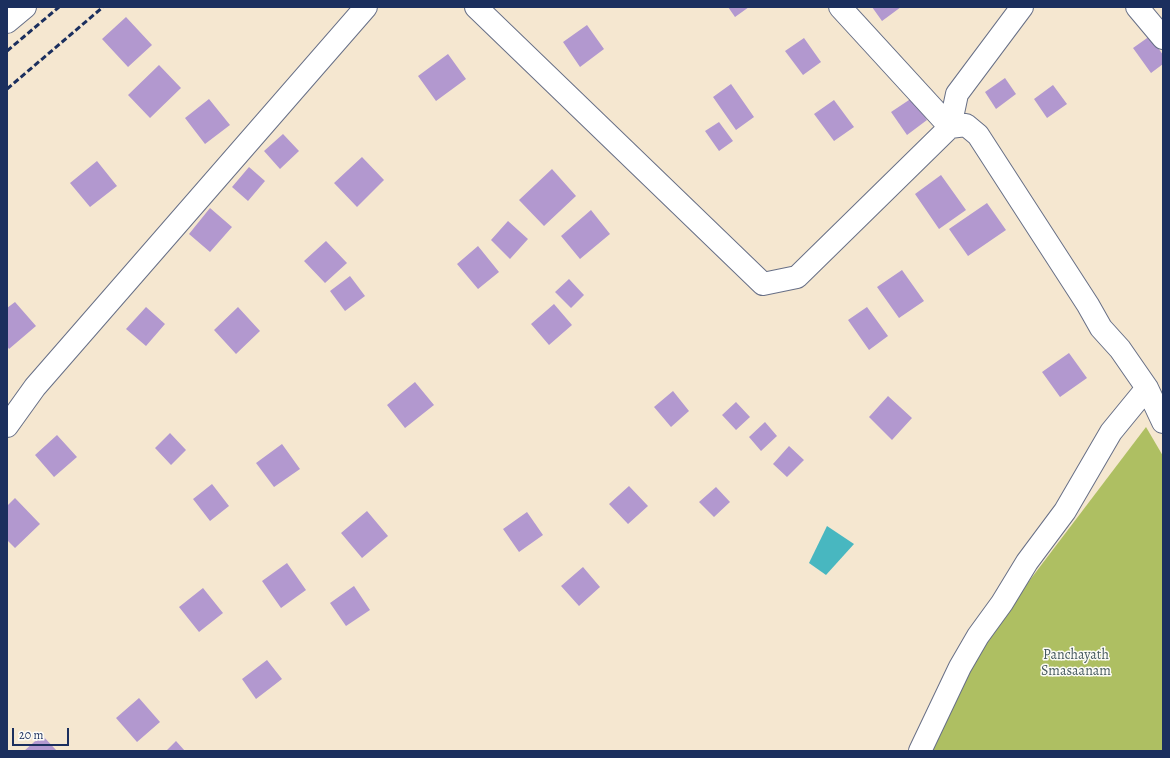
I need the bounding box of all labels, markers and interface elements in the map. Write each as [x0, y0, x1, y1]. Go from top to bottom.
park label: Panchayath Smasaanam [1041, 648, 1111, 680]
scale bar [14, 720, 71, 746]
text: 20 m [19, 727, 43, 743]

